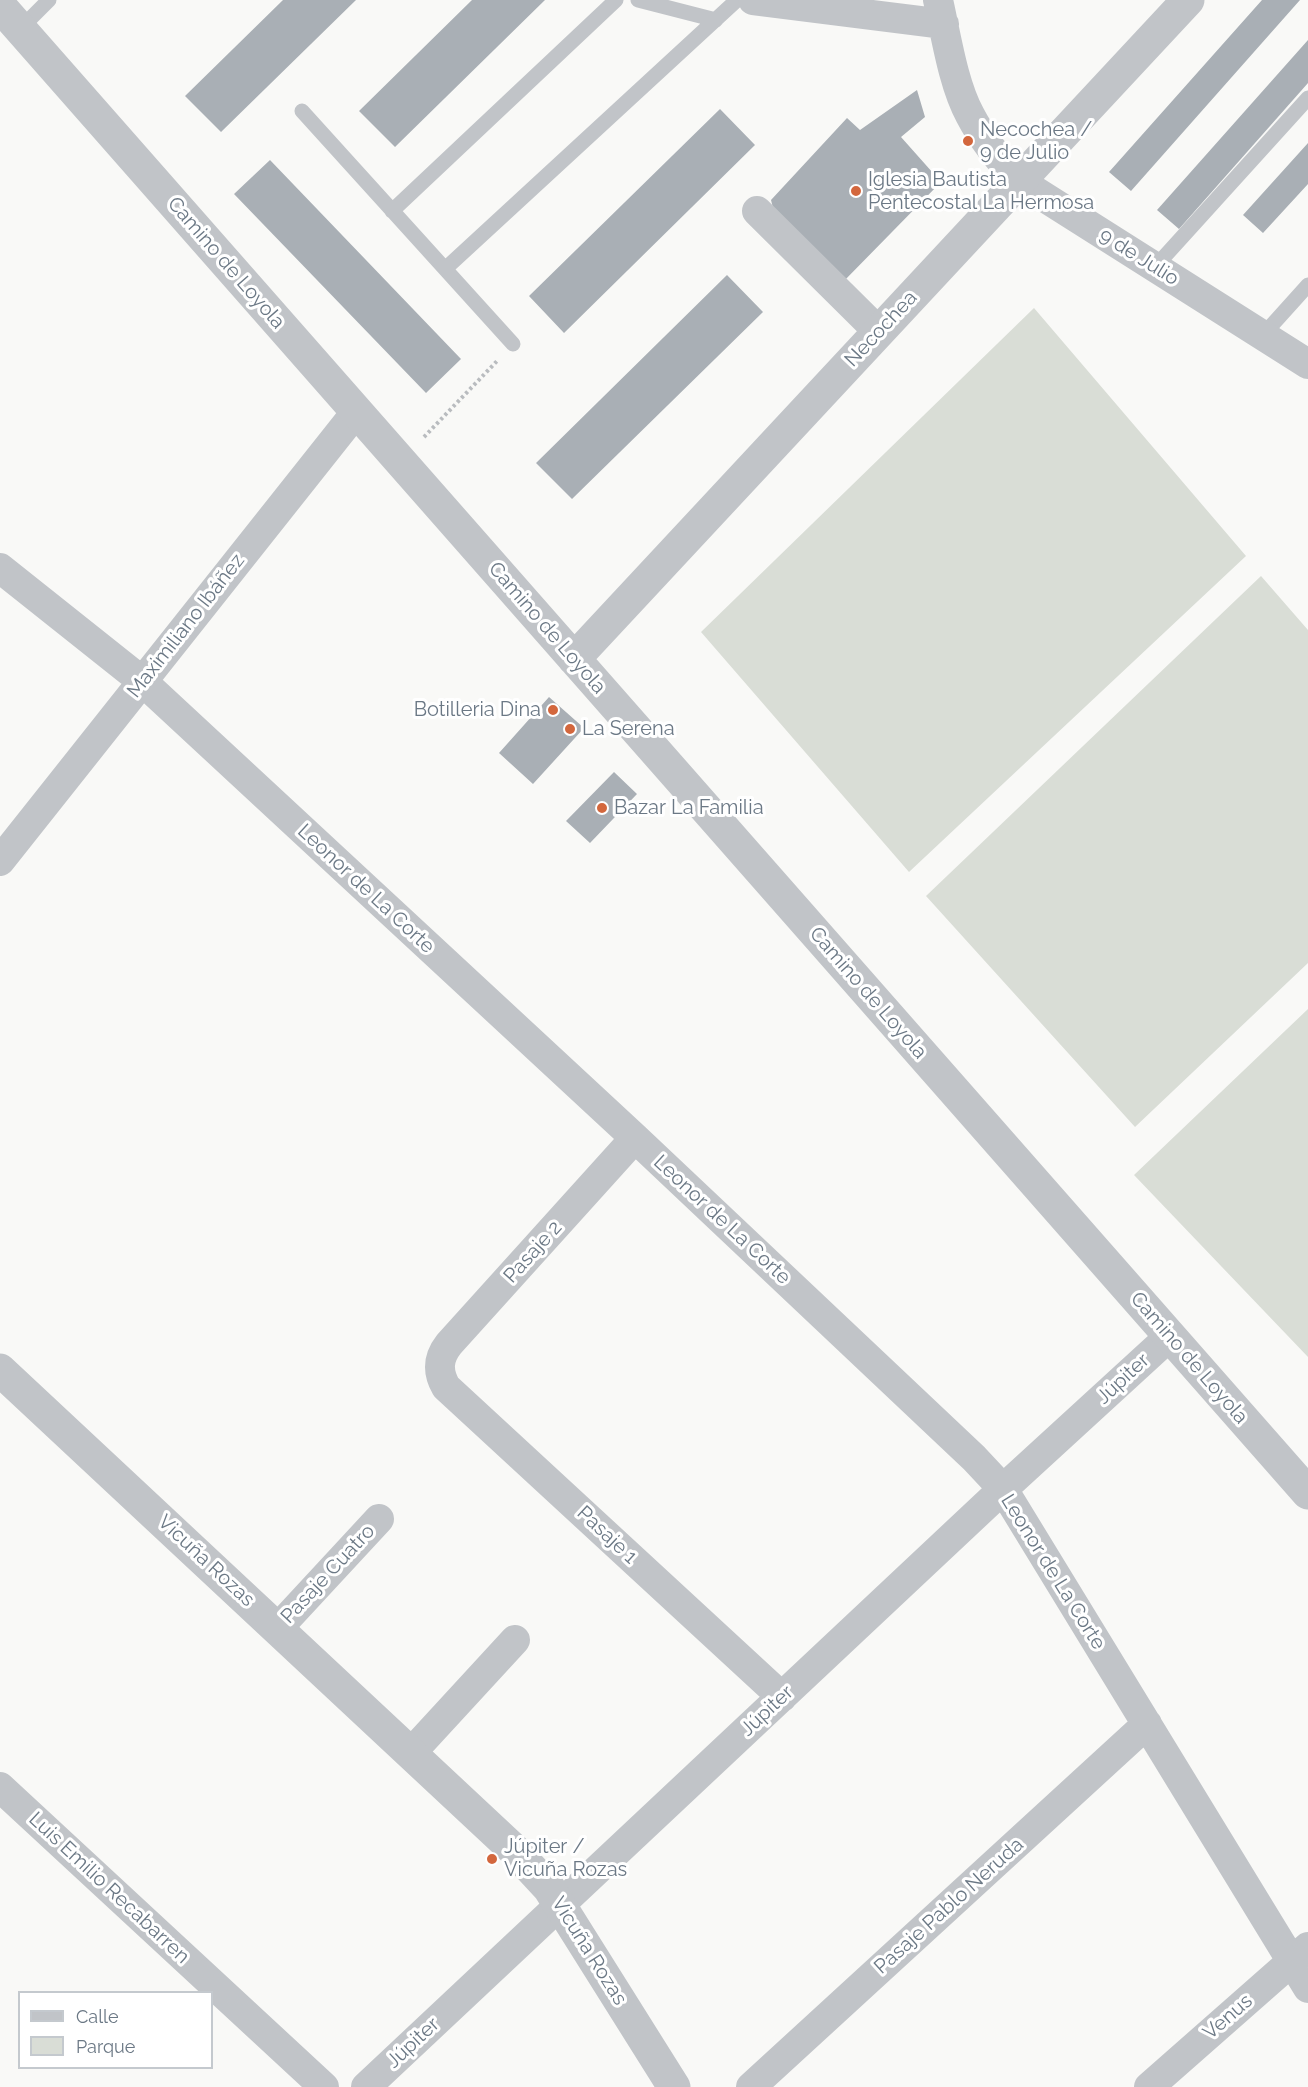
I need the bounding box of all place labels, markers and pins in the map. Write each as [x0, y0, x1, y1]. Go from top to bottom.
place label: Necochea / 9 de Julio [980, 118, 1092, 165]
marker: Necochea / 9 de Julio [961, 134, 975, 148]
place label: Iglesia Bautista Pentecostal La Hermosa [868, 168, 1094, 215]
marker: Iglesia Bautista Pentecostal La Hermosa [849, 184, 863, 198]
place label: Botilleria Dina [414, 698, 541, 722]
marker: Botilleria Dina [546, 703, 560, 717]
place label: La Serena [582, 717, 675, 741]
marker: La Serena [563, 722, 577, 736]
place label: Bazar La Familia [614, 796, 764, 820]
marker: Bazar La Familia [595, 801, 609, 815]
place label: Júpiter / Vicuña Rozas [504, 1835, 627, 1882]
marker: Júpiter / Vicuña Rozas [485, 1852, 499, 1866]

